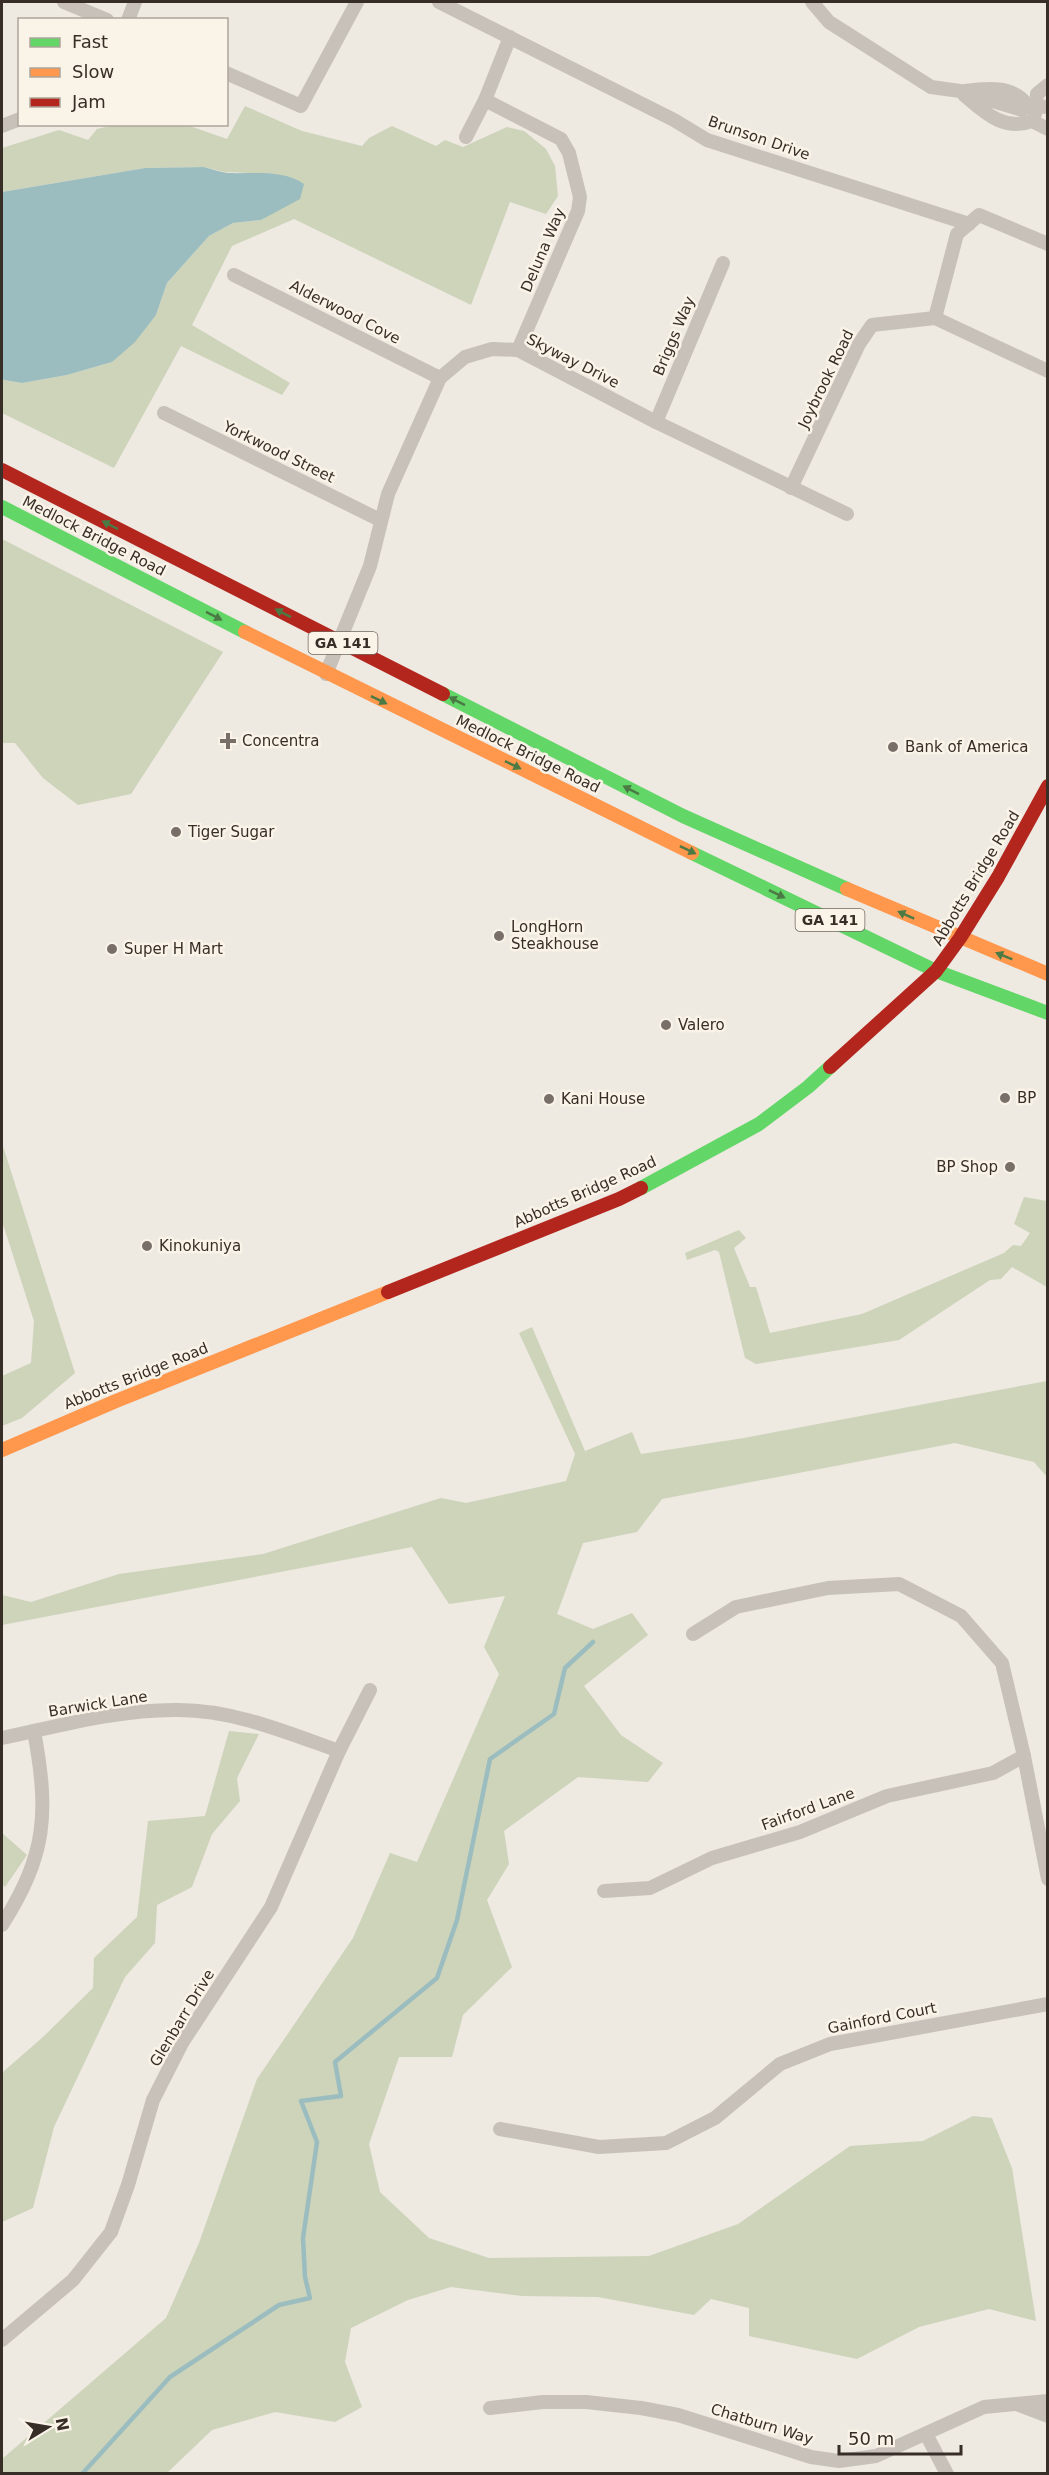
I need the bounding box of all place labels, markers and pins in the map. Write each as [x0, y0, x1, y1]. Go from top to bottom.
marker: Concentra [219, 732, 237, 750]
place label: Concentra [242, 732, 319, 750]
place label: Bank of America [905, 738, 1029, 756]
marker: Bank of America [886, 740, 900, 754]
place label: Tiger Sugar [187, 823, 275, 841]
marker: Tiger Sugar [169, 825, 183, 839]
place label: LongHorn Steakhouse [511, 918, 599, 953]
marker: LongHorn Steakhouse [492, 929, 506, 943]
place label: Super H Mart [124, 940, 223, 958]
marker: Super H Mart [105, 942, 119, 956]
place label: Valero [678, 1016, 725, 1034]
marker: Valero [659, 1018, 673, 1032]
place label: BP [1017, 1089, 1036, 1107]
place label: Kani House [561, 1090, 645, 1108]
marker: BP [998, 1091, 1012, 1105]
marker: Kani House [542, 1092, 556, 1106]
place label: BP Shop [936, 1158, 998, 1176]
marker: BP Shop [1003, 1160, 1017, 1174]
place label: Kinokuniya [159, 1237, 241, 1255]
marker: Kinokuniya [140, 1239, 154, 1253]

